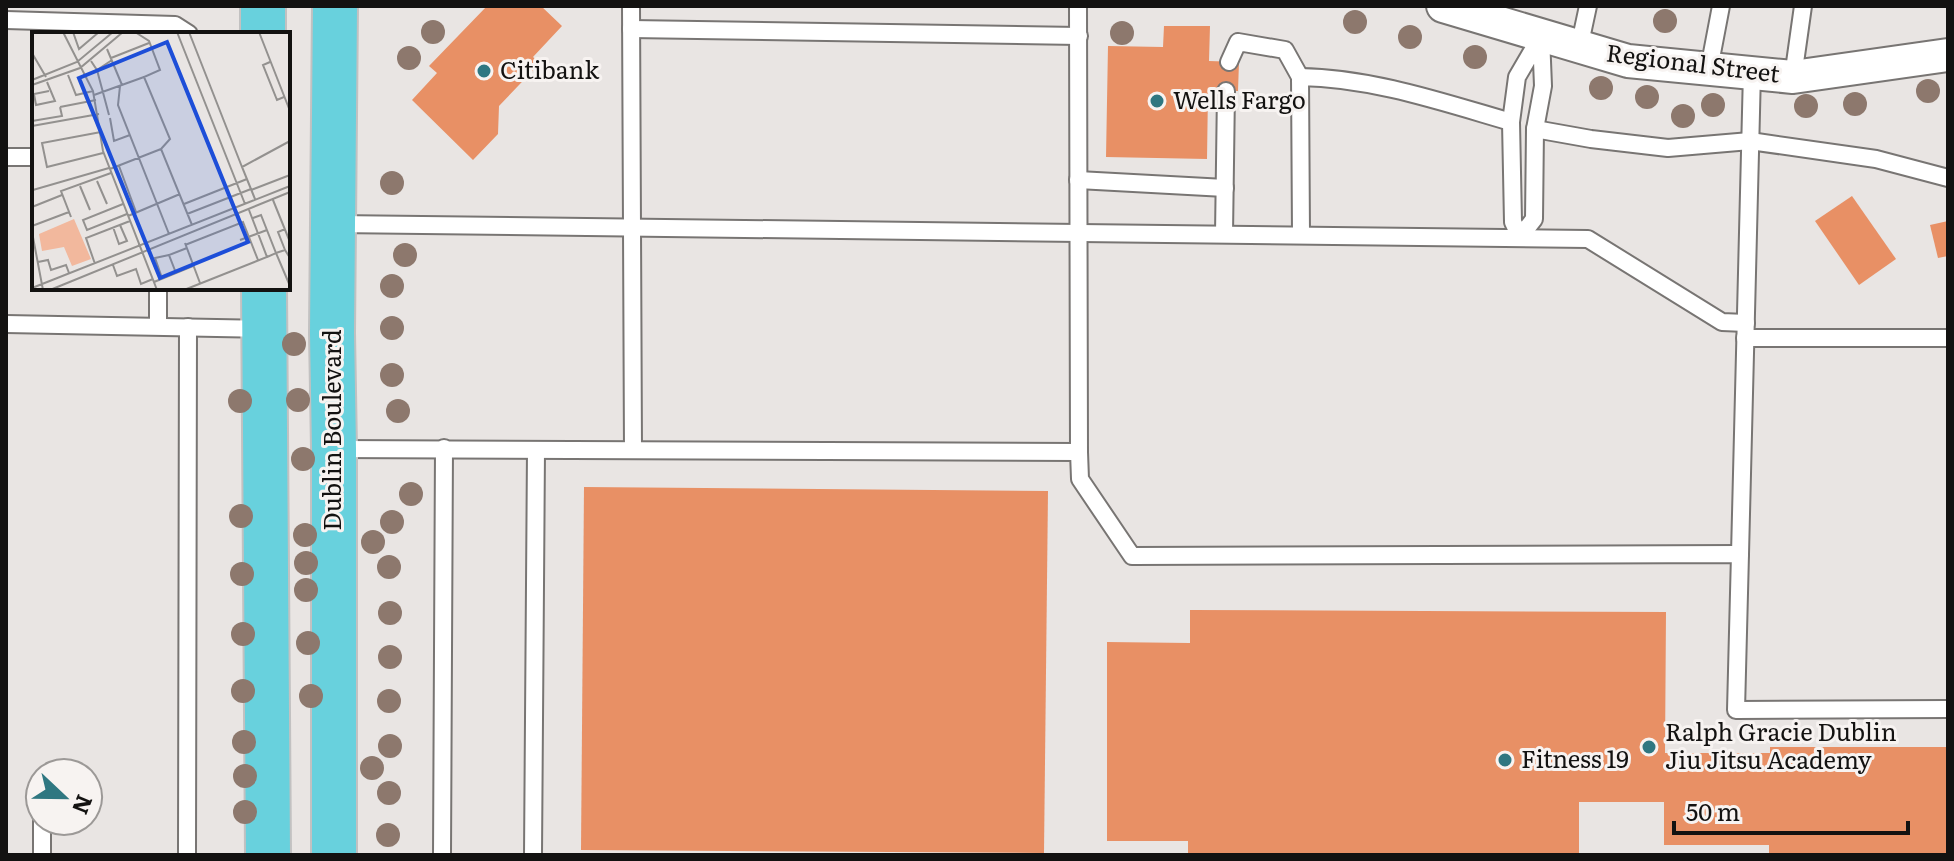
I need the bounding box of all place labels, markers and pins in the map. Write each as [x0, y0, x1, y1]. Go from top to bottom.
place label: Citibank [500, 51, 599, 86]
marker: Citibank [475, 62, 493, 80]
place label: Wells Fargo [1173, 81, 1306, 116]
marker: Wells Fargo [1148, 92, 1166, 110]
place label: Ralph Gracie Dublin Jiu Jitsu Academy [1665, 713, 1897, 776]
marker: Ralph Gracie Dublin Jiu Jitsu Academy [1640, 738, 1658, 756]
place label: Fitness 19 [1521, 740, 1629, 775]
marker: Fitness 19 [1496, 751, 1514, 769]

